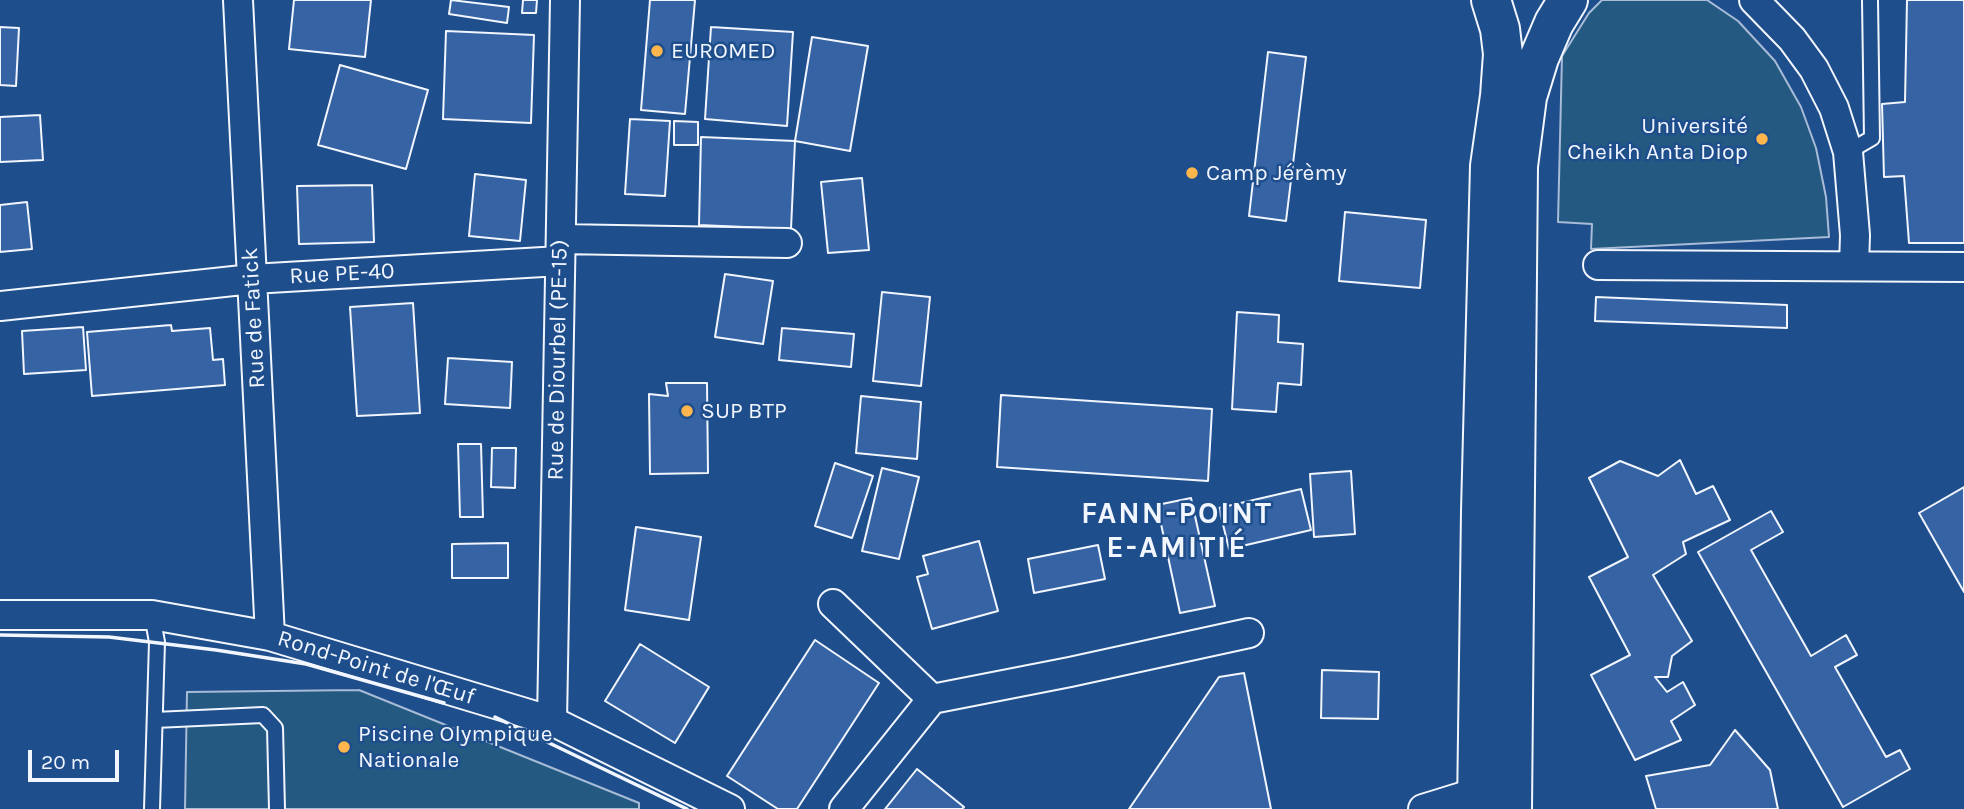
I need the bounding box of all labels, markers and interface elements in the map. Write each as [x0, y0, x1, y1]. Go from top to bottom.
place label: EUROMED [671, 37, 775, 65]
marker: EUROMED [649, 43, 665, 59]
place label: Université Cheikh Anta Diop [1567, 112, 1748, 166]
marker: Université Cheikh Anta Diop [1754, 131, 1770, 147]
place label: Camp Jérèmy [1206, 159, 1347, 187]
marker: Camp Jérèmy [1184, 165, 1200, 181]
street label: Rue de Diourbel (PE-15) [542, 239, 574, 481]
street label: Rue de Fatick [237, 247, 271, 389]
street label: Rue PE-40 [289, 257, 395, 291]
place label: SUP BTP [701, 397, 787, 425]
marker: SUP BTP [679, 403, 695, 419]
district label: FANN-POINT E-AMITIÉ [1082, 496, 1272, 566]
street label: Rond-Point de l'Œuf [274, 625, 478, 711]
place label: Piscine Olympique Nationale [358, 720, 553, 774]
scale bar [32, 736, 122, 780]
marker: Piscine Olympique Nationale [336, 739, 352, 755]
text: 20 m [41, 750, 90, 774]

